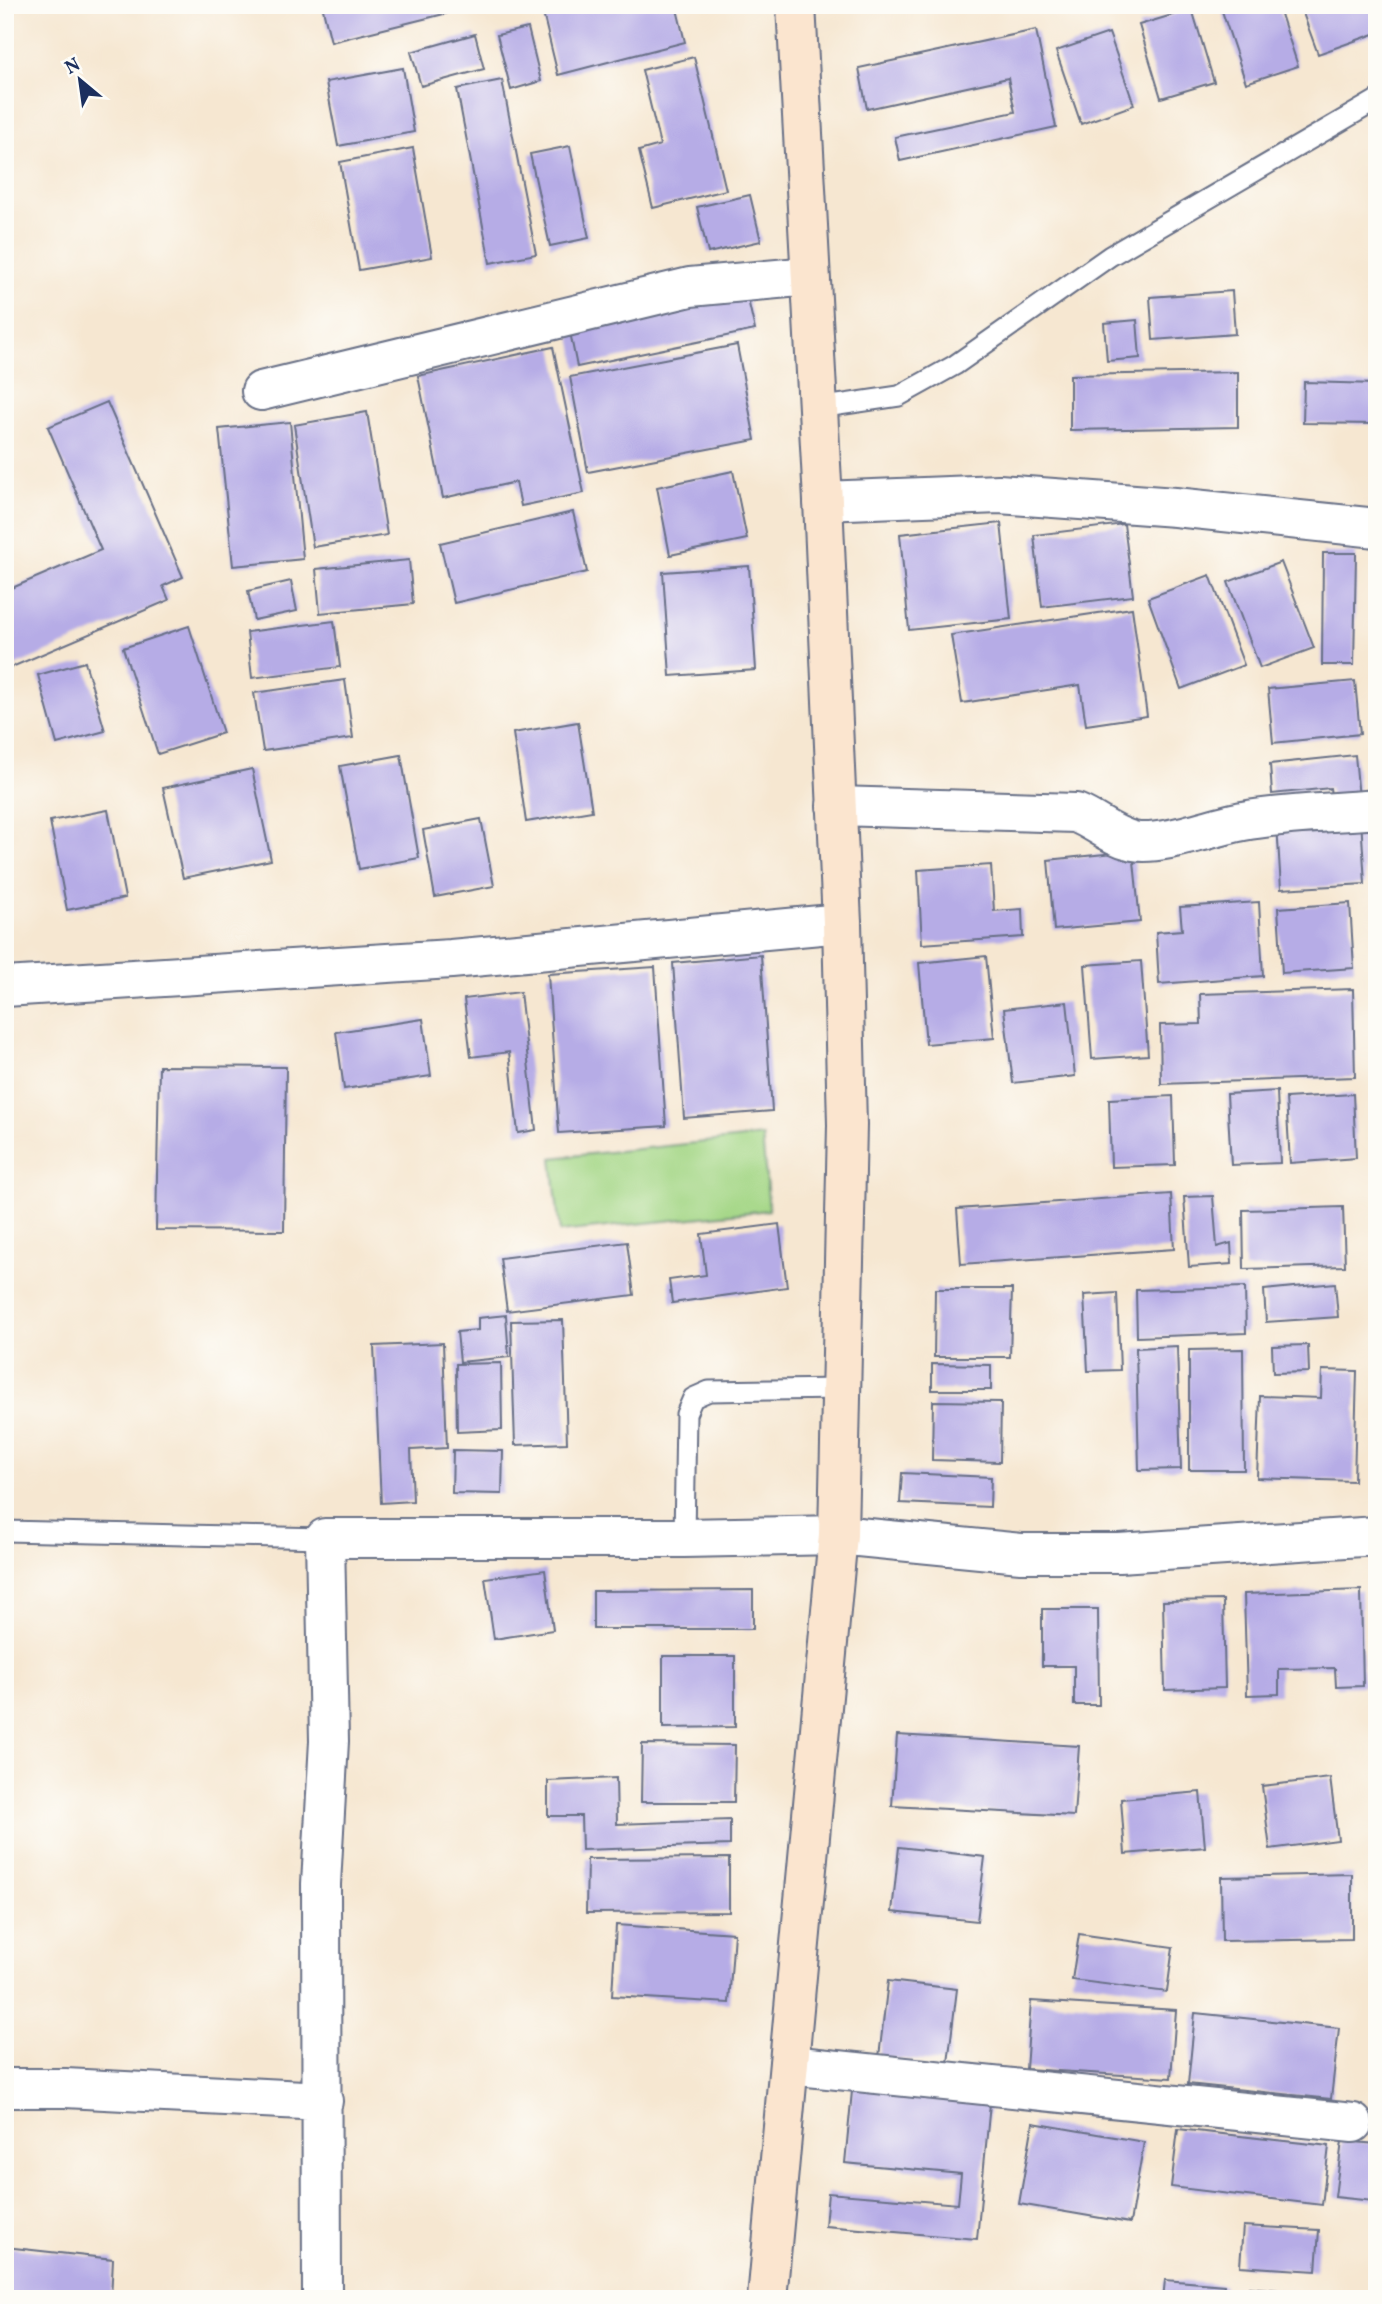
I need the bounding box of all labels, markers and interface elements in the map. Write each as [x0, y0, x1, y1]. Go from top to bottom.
north arrow [46, 46, 116, 116]
text: N [60, 52, 85, 82]

